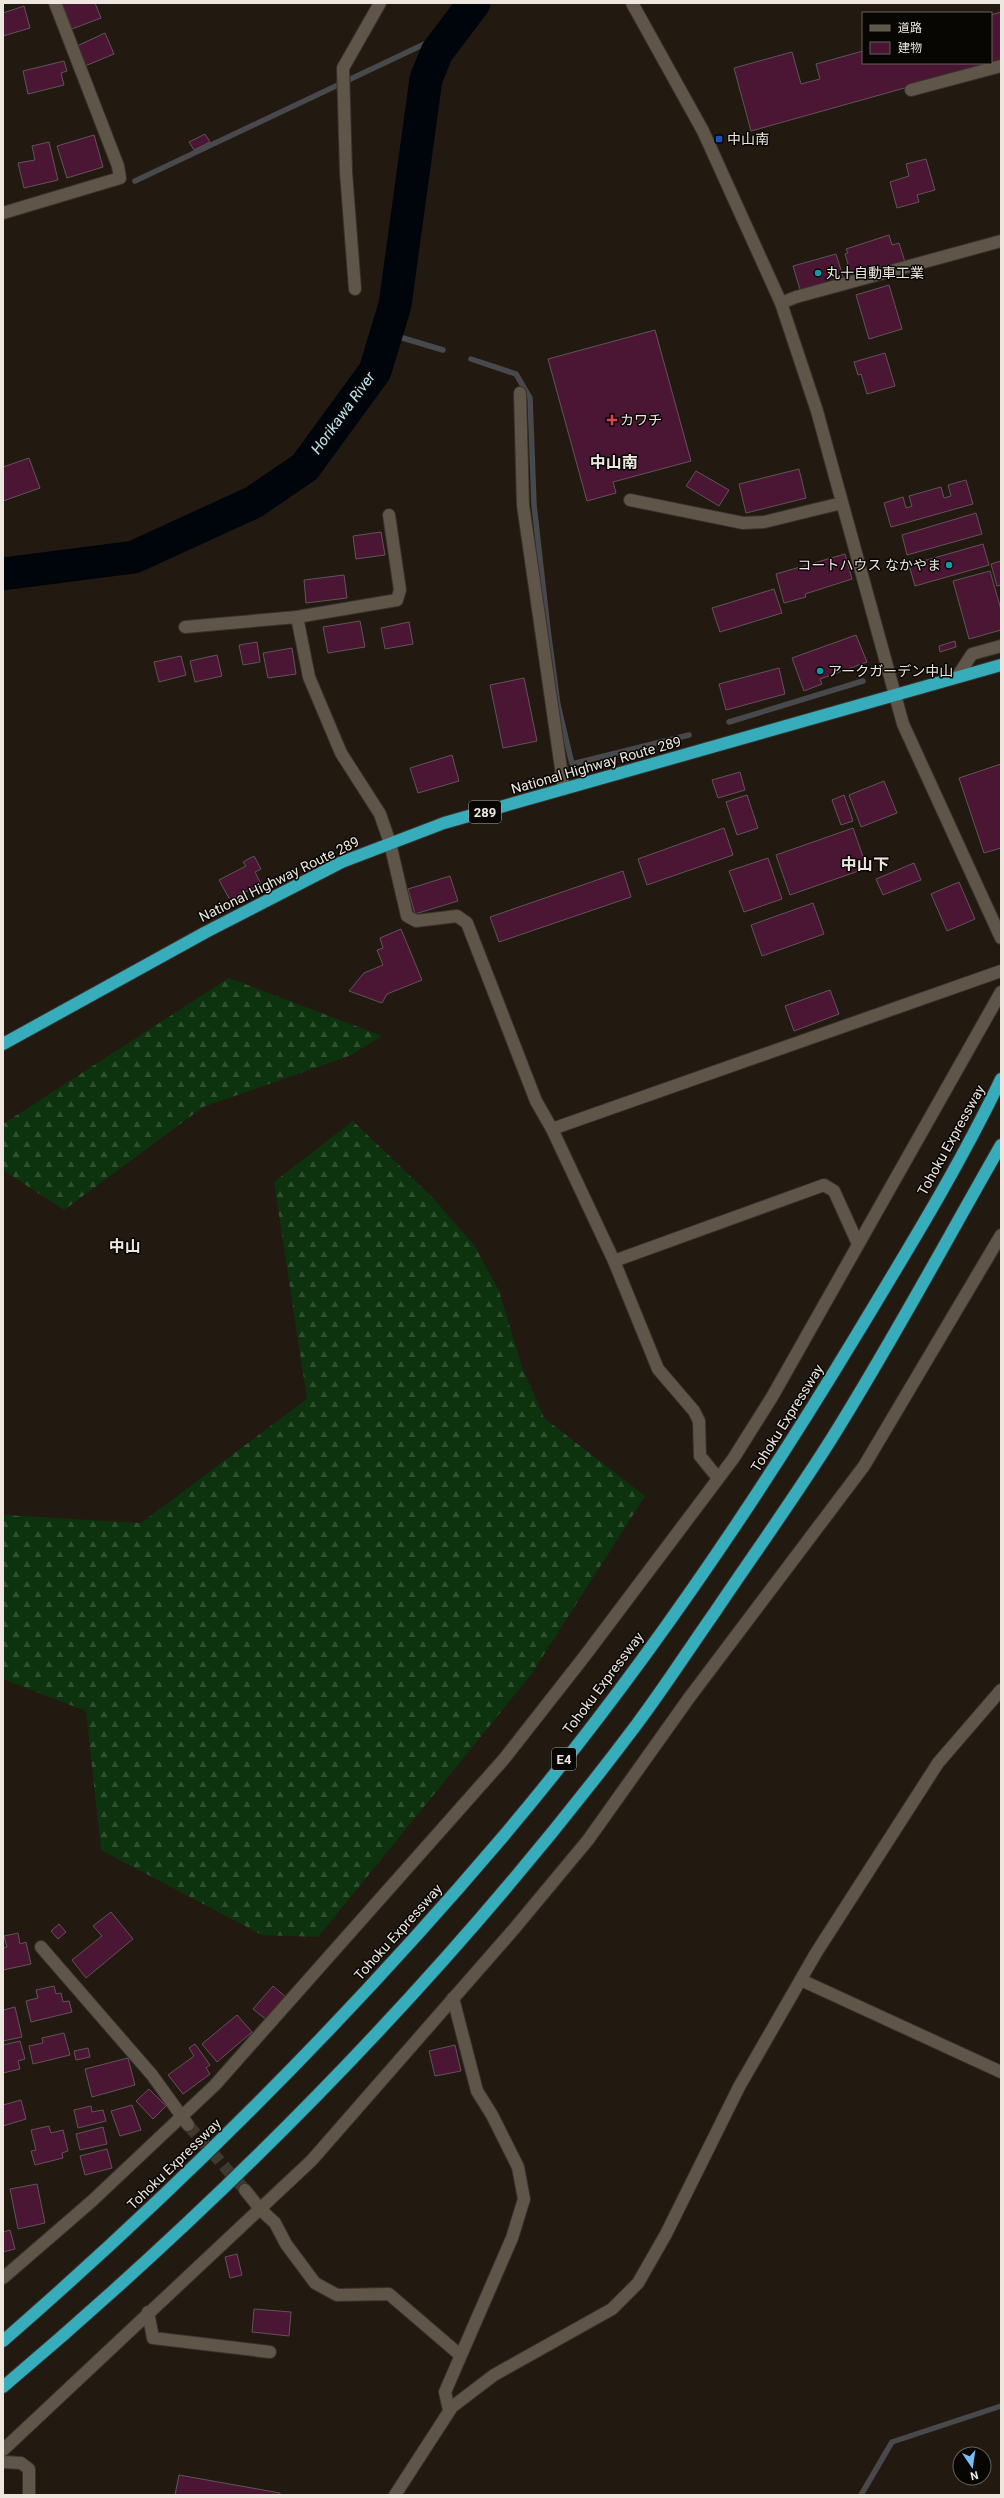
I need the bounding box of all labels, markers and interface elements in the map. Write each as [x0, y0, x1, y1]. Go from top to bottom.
legend [862, 12, 992, 64]
text: 道路 [898, 21, 922, 35]
text: 建物 [898, 41, 922, 55]
place label: 中山南 [727, 131, 769, 147]
marker: 中山南 [714, 134, 724, 144]
place label: 丸十自動車工業 [826, 265, 924, 281]
marker: 丸十自動車工業 [813, 268, 823, 278]
water label: Horikawa River [307, 368, 379, 458]
place label: カワチ [620, 412, 662, 428]
marker: カワチ [607, 415, 617, 425]
district label: 中山南 [590, 453, 638, 472]
place label: コートハウス なかやま [798, 557, 941, 573]
marker: コートハウス なかやま [944, 560, 954, 570]
place label: アークガーデン中山 [828, 663, 953, 679]
marker: アークガーデン中山 [815, 666, 825, 676]
street label: National Highway Route 289 [509, 733, 683, 797]
road number: 289 [469, 801, 501, 823]
street label: National Highway Route 289 [196, 833, 362, 925]
district label: 中山下 [841, 855, 889, 874]
street label: Tohoku Expressway [914, 1082, 988, 1198]
district label: 中山 [109, 1237, 141, 1256]
street label: Tohoku Expressway [747, 1361, 827, 1475]
street label: Tohoku Expressway [559, 1629, 647, 1737]
road number: E4 [552, 1748, 576, 1770]
street label: Tohoku Expressway [351, 1880, 446, 1983]
street label: Tohoku Expressway [124, 2115, 224, 2213]
north arrow [952, 2446, 992, 2486]
text: N [969, 2468, 979, 2483]

